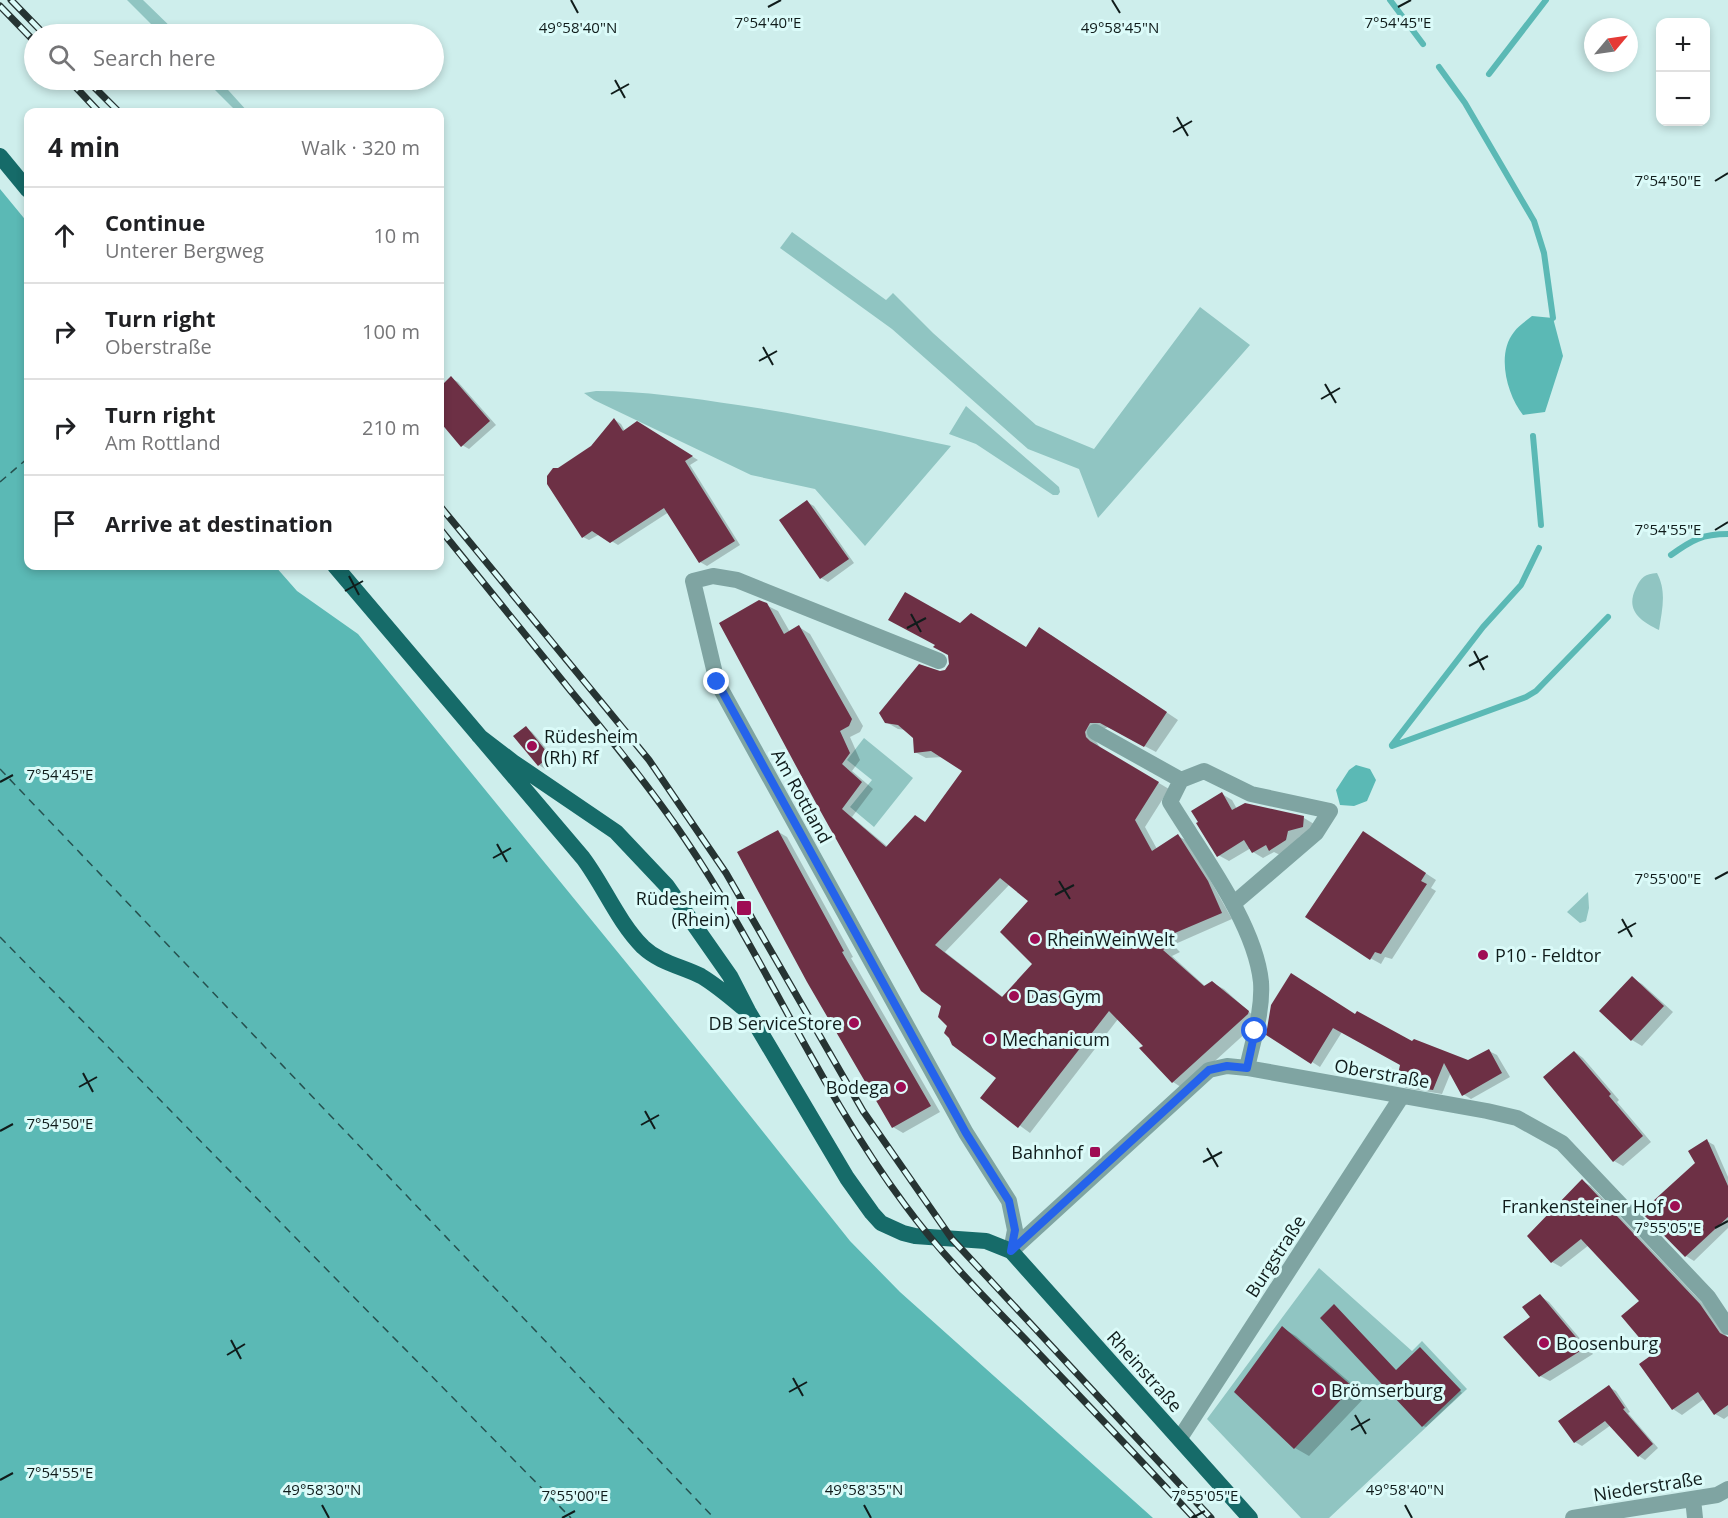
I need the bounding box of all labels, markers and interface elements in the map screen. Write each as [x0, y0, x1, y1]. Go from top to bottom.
text: 7°54'40"E [735, 12, 801, 32]
text: 7°54'45"E [1365, 12, 1431, 32]
text: 49°58'40"N [539, 17, 617, 37]
text: 49°58'45"N [1081, 17, 1159, 37]
north arrow [1584, 18, 1638, 72]
map controls [1656, 18, 1710, 126]
button: + [1656, 18, 1710, 72]
search box [24, 24, 444, 90]
icon: search [45, 41, 78, 74]
text: Search here [93, 42, 216, 72]
button: − [1656, 72, 1710, 126]
text: 4 min [48, 129, 120, 165]
text: Walk · 320 m [301, 134, 420, 161]
text: 7°54'50"E [1635, 170, 1701, 190]
text: Continue [105, 207, 205, 237]
icon: ahead [48, 219, 81, 252]
text: 10 m [373, 222, 420, 249]
text: Unterer Bergweg [105, 237, 264, 264]
text: Turn right [105, 303, 216, 333]
icon: right [48, 315, 81, 348]
text: 100 m [362, 318, 420, 345]
text: Oberstraße [105, 333, 212, 360]
text: Turn right [105, 399, 216, 429]
icon: right [48, 411, 81, 444]
text: 210 m [362, 414, 420, 441]
text: Am Rottland [105, 429, 221, 456]
icon: arrive [48, 507, 81, 540]
text: Arrive at destination [105, 508, 333, 538]
text: 7°54'55"E [1635, 519, 1701, 539]
route end [703, 668, 729, 694]
place label: Rüdesheim (Rh) Rf [544, 724, 638, 769]
marker: Rüdesheim (Rh) Rf [525, 739, 539, 753]
street label: Am Rottland [766, 745, 838, 847]
text: 7°54'45"E [27, 764, 93, 784]
text: 7°55'00"E [1635, 868, 1701, 888]
place label: Rüdesheim (Rhein) [636, 886, 730, 931]
marker: Rüdesheim (Rhein) [735, 899, 753, 917]
place label: RheinWeinWelt [1047, 927, 1175, 951]
marker: RheinWeinWelt [1028, 932, 1042, 946]
place label: P10 - Feldtor [1495, 943, 1602, 967]
marker: P10 - Feldtor [1476, 948, 1490, 962]
place label: Das Gym [1026, 984, 1101, 1008]
marker: Das Gym [1007, 989, 1021, 1003]
place label: DB ServiceStore [708, 1011, 842, 1035]
marker: DB ServiceStore [847, 1016, 861, 1030]
route start [1241, 1017, 1267, 1043]
place label: Mechanicum [1002, 1027, 1110, 1051]
marker: Mechanicum [983, 1032, 997, 1046]
street label: Oberstraße [1333, 1053, 1431, 1093]
place label: Bodega [826, 1075, 889, 1099]
marker: Bodega [894, 1080, 908, 1094]
text: 7°54'50"E [27, 1113, 93, 1133]
place label: Bahnhof [1011, 1140, 1084, 1164]
marker: Bahnhof [1088, 1145, 1102, 1159]
place label: Frankensteiner Hof [1502, 1194, 1664, 1218]
marker: Frankensteiner Hof [1668, 1199, 1682, 1213]
street label: Burgstraße [1239, 1210, 1311, 1302]
text: 7°55'05"E [1635, 1217, 1701, 1237]
street label: Rheinstraße [1102, 1325, 1188, 1417]
place label: Boosenburg [1556, 1331, 1658, 1355]
marker: Boosenburg [1537, 1336, 1551, 1350]
place label: Brömserburg [1331, 1378, 1443, 1402]
marker: Brömserburg [1312, 1383, 1326, 1397]
text: 7°54'55"E [27, 1462, 93, 1482]
street label: Niederstraße [1592, 1466, 1704, 1506]
text: 49°58'30"N [283, 1479, 361, 1499]
text: 49°58'35"N [825, 1479, 903, 1499]
text: 49°58'40"N [1366, 1479, 1444, 1499]
text: 7°55'00"E [542, 1485, 608, 1505]
text: 7°55'05"E [1172, 1485, 1238, 1505]

